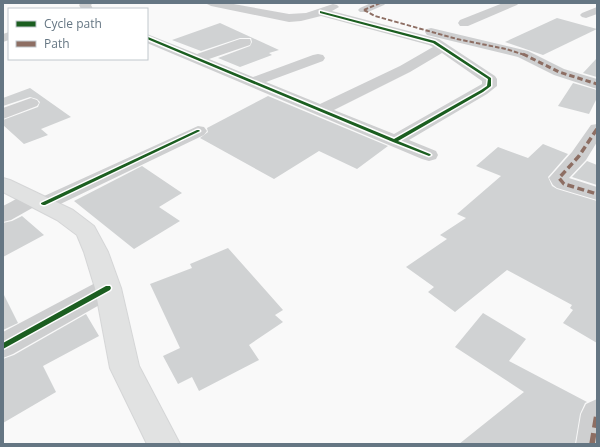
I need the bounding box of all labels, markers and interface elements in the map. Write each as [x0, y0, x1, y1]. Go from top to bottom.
legend [8, 8, 148, 60]
text: Cycle path [44, 15, 102, 32]
text: Path [44, 35, 70, 52]

